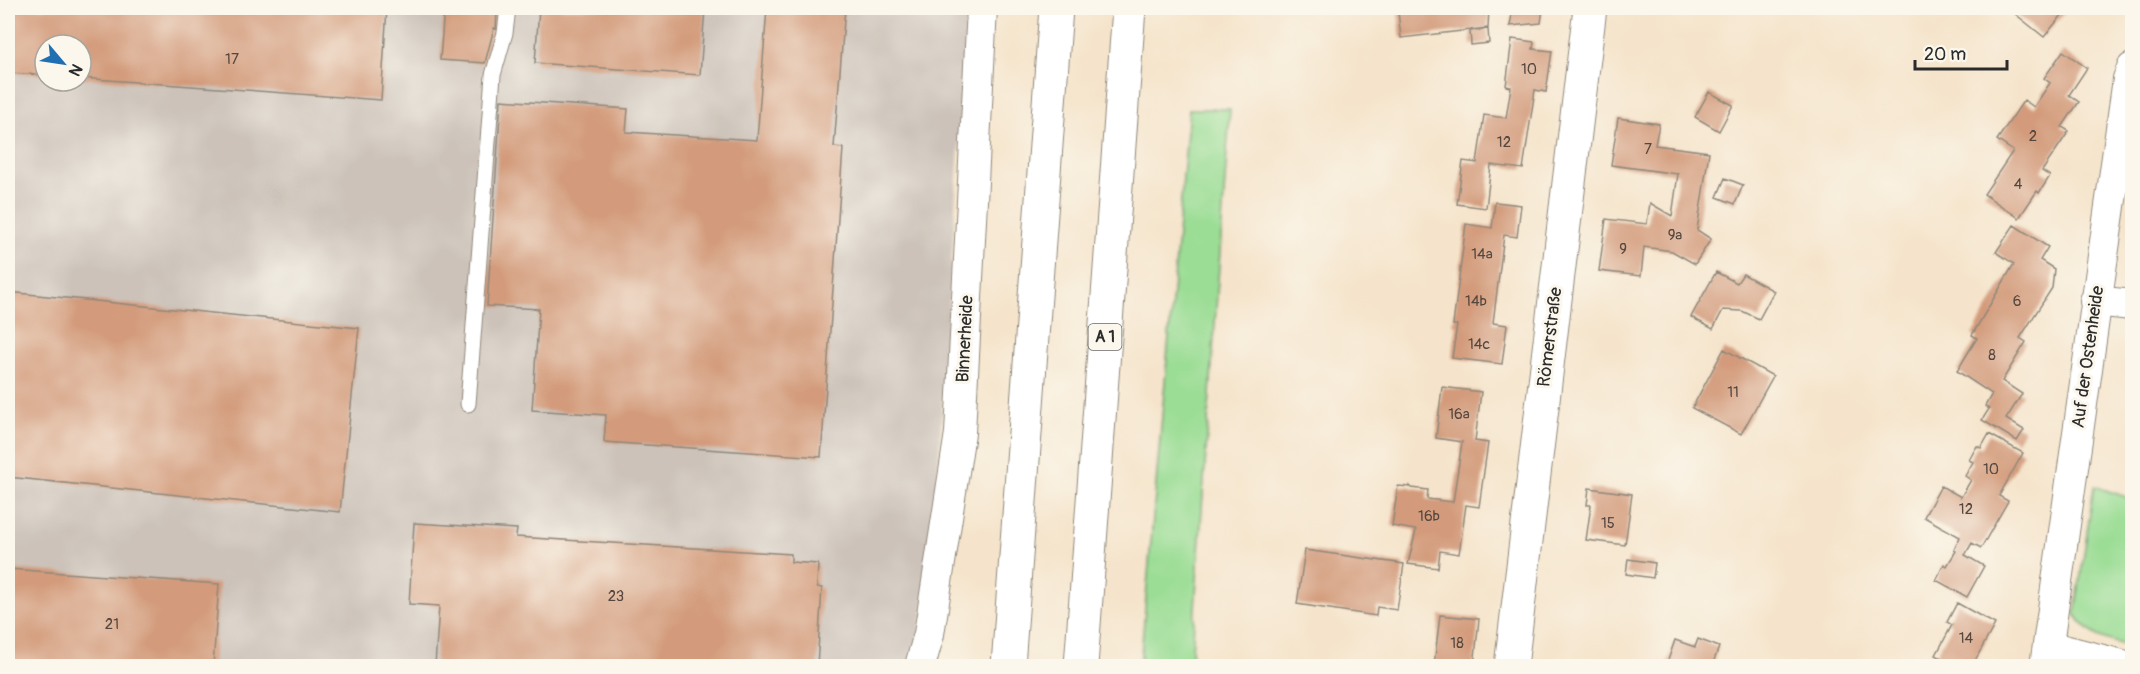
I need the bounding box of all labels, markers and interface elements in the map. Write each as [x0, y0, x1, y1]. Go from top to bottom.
north arrow [33, 33, 93, 93]
scale bar [1915, 33, 2006, 71]
text: 20 m [1924, 43, 1966, 66]
house number: 17 [225, 50, 239, 69]
text: N [64, 60, 87, 80]
house number: 10 [1521, 60, 1537, 79]
house number: 2 [2029, 127, 2037, 146]
house number: 12 [1497, 133, 1511, 152]
house number: 7 [1644, 140, 1652, 159]
house number: 4 [2014, 175, 2023, 194]
house number: 9a [1668, 226, 1682, 245]
house number: 9 [1619, 240, 1627, 259]
house number: 14a [1471, 245, 1493, 264]
street label: Auf der Ostenheide [2067, 284, 2109, 430]
street label: Römerstraße [1532, 286, 1568, 388]
house number: 14b [1465, 292, 1487, 311]
house number: 6 [2013, 292, 2021, 311]
street label: Binnerheide [951, 295, 979, 383]
road number: A 1 [1088, 324, 1122, 350]
house number: 14c [1468, 335, 1490, 354]
house number: 8 [1988, 346, 1996, 365]
house number: 11 [1727, 383, 1739, 402]
house number: 16a [1448, 405, 1470, 424]
house number: 10 [1983, 460, 1999, 479]
house number: 12 [1959, 500, 1973, 519]
house number: 16b [1418, 507, 1440, 526]
house number: 15 [1601, 514, 1615, 533]
house number: 23 [608, 587, 624, 606]
house number: 21 [105, 615, 119, 634]
house number: 14 [1959, 629, 1974, 648]
house number: 18 [1450, 634, 1464, 653]

